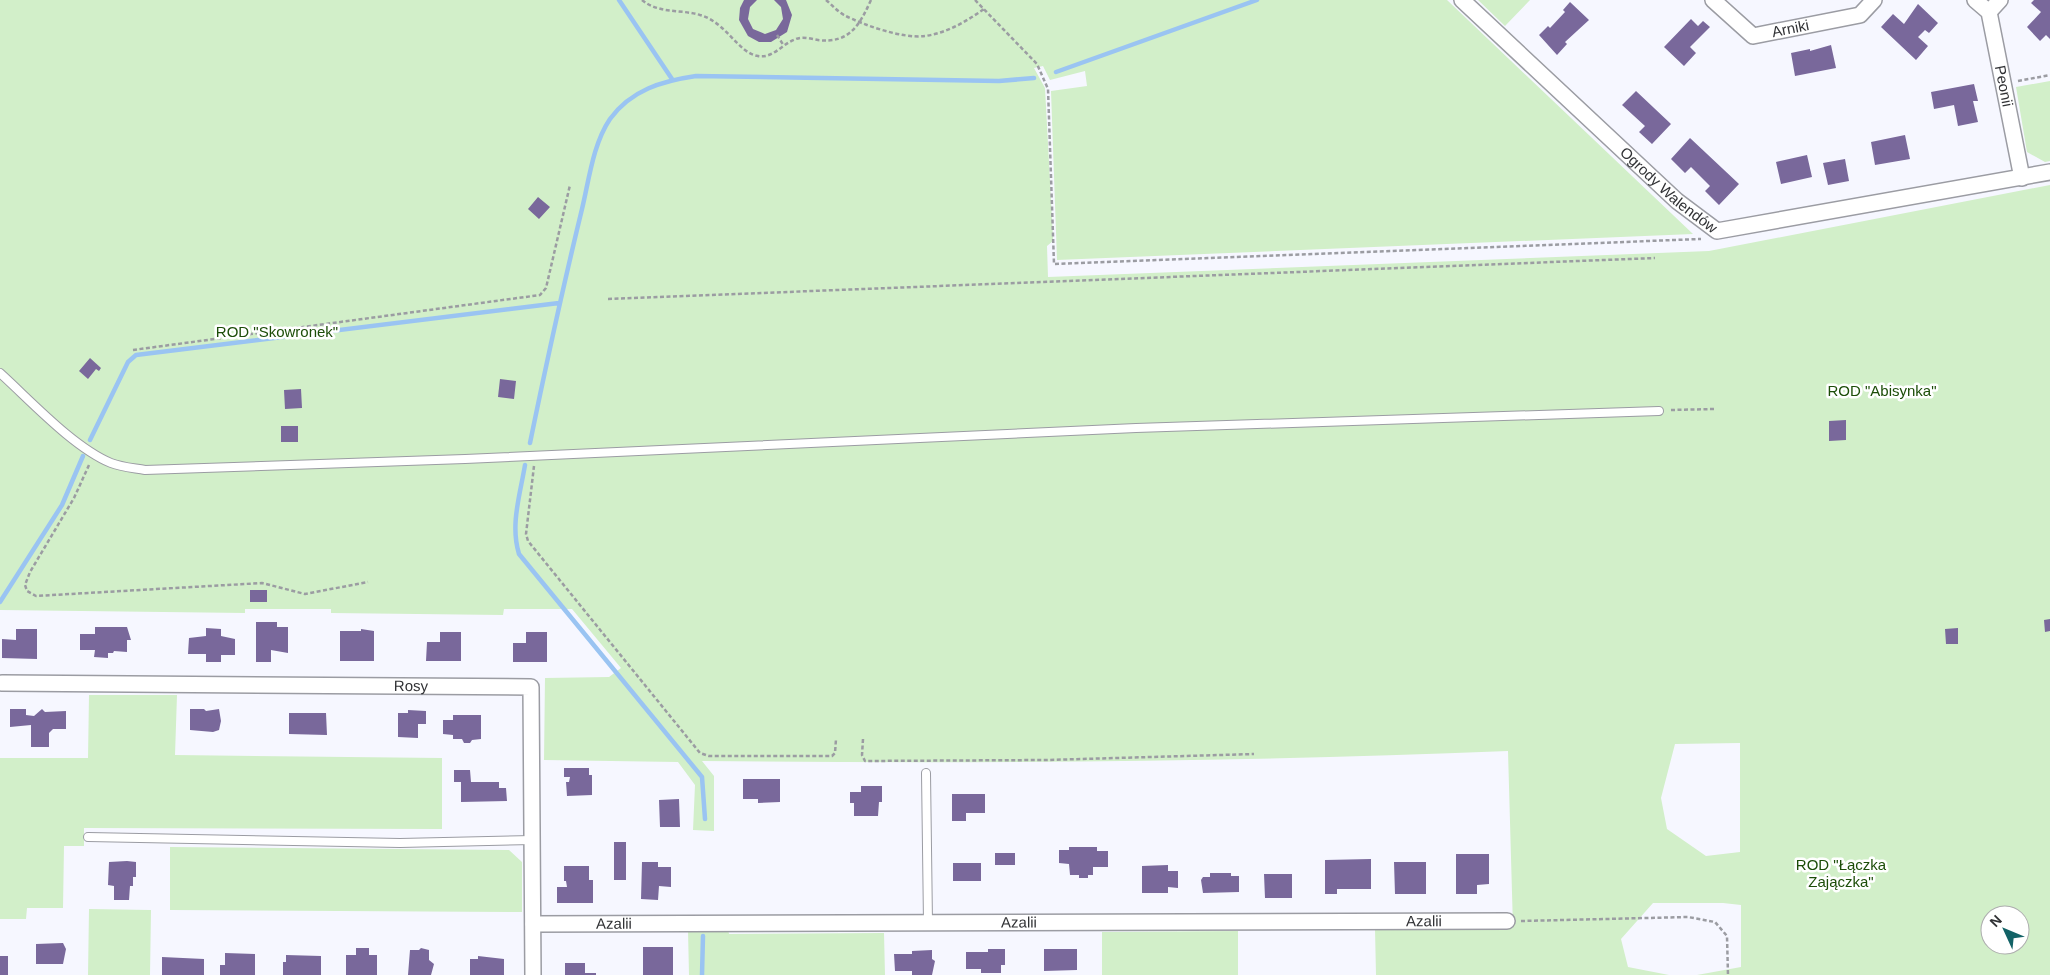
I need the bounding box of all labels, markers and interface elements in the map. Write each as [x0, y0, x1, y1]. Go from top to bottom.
street label: Arniki [1770, 16, 1810, 40]
street label: Peonii [1992, 64, 2017, 108]
street label: Ogrody Walendów [1617, 143, 1721, 236]
park label: ROD "Skowronek" [216, 323, 338, 340]
park label: ROD "Abisynka" [1827, 382, 1937, 399]
street label: Rosy [394, 677, 429, 694]
park label: ROD "Łączka Zajączka" [1796, 856, 1887, 890]
north arrow [1980, 905, 2030, 955]
street label: Azalii [1406, 912, 1442, 929]
text: N [1986, 912, 2005, 930]
street label: Azalii [1001, 913, 1037, 931]
street label: Azalii [596, 915, 632, 932]

